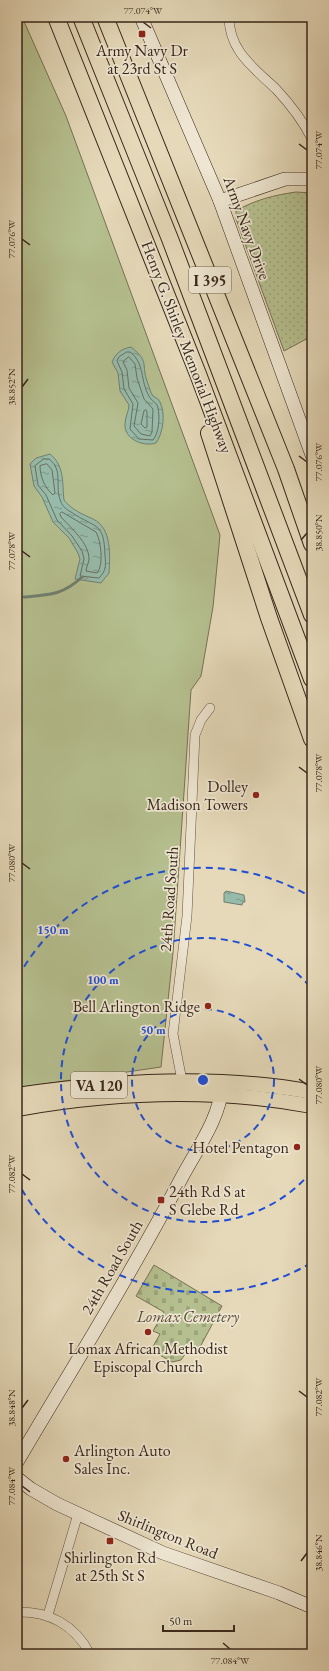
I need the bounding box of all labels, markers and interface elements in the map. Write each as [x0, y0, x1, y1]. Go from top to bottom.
text: 77.074°W [124, 4, 163, 17]
marker: Army Navy Dr at 23rd St S [137, 29, 147, 39]
place label: Army Navy Dr at 23rd St S [95, 40, 189, 79]
text: 77.074°W [312, 130, 325, 169]
street label: Army Navy Drive [218, 172, 275, 283]
text: 77.076°W [5, 219, 18, 258]
street label: Henry G. Shirley Memorial Highway [137, 238, 238, 457]
road number: I 395 [189, 267, 231, 293]
text: 38.852°N [5, 368, 18, 406]
text: 77.076°W [312, 442, 325, 481]
text: 38.850°N [312, 514, 325, 552]
text: 77.078°W [5, 531, 18, 570]
text: 77.078°W [312, 753, 325, 792]
place label: Dolley Madison Towers [147, 776, 249, 815]
marker: Dolley Madison Towers [251, 790, 261, 800]
text: 77.080°W [5, 843, 18, 882]
street label: 24th Road South [155, 846, 183, 952]
text: 150 m [37, 922, 69, 938]
text: 100 m [87, 972, 119, 988]
place label: Bell Arlington Ridge [73, 996, 200, 1017]
marker: Bell Arlington Ridge [203, 1001, 213, 1011]
text: 50 m [140, 1022, 166, 1038]
text: 77.080°W [312, 1065, 325, 1104]
road number: VA 120 [71, 1072, 127, 1098]
centre of rings [196, 1073, 210, 1087]
place label: Hotel Pentagon [192, 1137, 290, 1158]
marker: Hotel Pentagon [292, 1142, 302, 1152]
text: 77.082°W [5, 1154, 18, 1193]
place label: 24th Rd S at S Glebe Rd [169, 1181, 246, 1220]
marker: 24th Rd S at S Glebe Rd [156, 1195, 166, 1205]
street label: 24th Road South [77, 1216, 147, 1318]
park label: Lomax Cemetery [136, 1306, 240, 1327]
marker: Lomax African Methodist Episcopal Church [143, 1327, 153, 1337]
place label: Lomax African Methodist Episcopal Church [68, 1338, 228, 1377]
text: 77.082°W [312, 1377, 325, 1416]
text: 38.848°N [5, 1389, 18, 1427]
place label: Arlington Auto Sales Inc. [73, 1440, 171, 1479]
marker: Arlington Auto Sales Inc. [61, 1454, 71, 1464]
text: 77.084°W [5, 1466, 18, 1505]
street label: Shirlington Road [115, 1504, 222, 1564]
text: 38.846°N [312, 1534, 325, 1572]
marker: Shirlington Rd at 25th St S [105, 1536, 115, 1546]
place label: Shirlington Rd at 25th St S [64, 1547, 157, 1586]
scale bar [163, 1607, 234, 1633]
text: 50 m [169, 1613, 193, 1629]
text: 77.084°W [211, 1654, 250, 1667]

